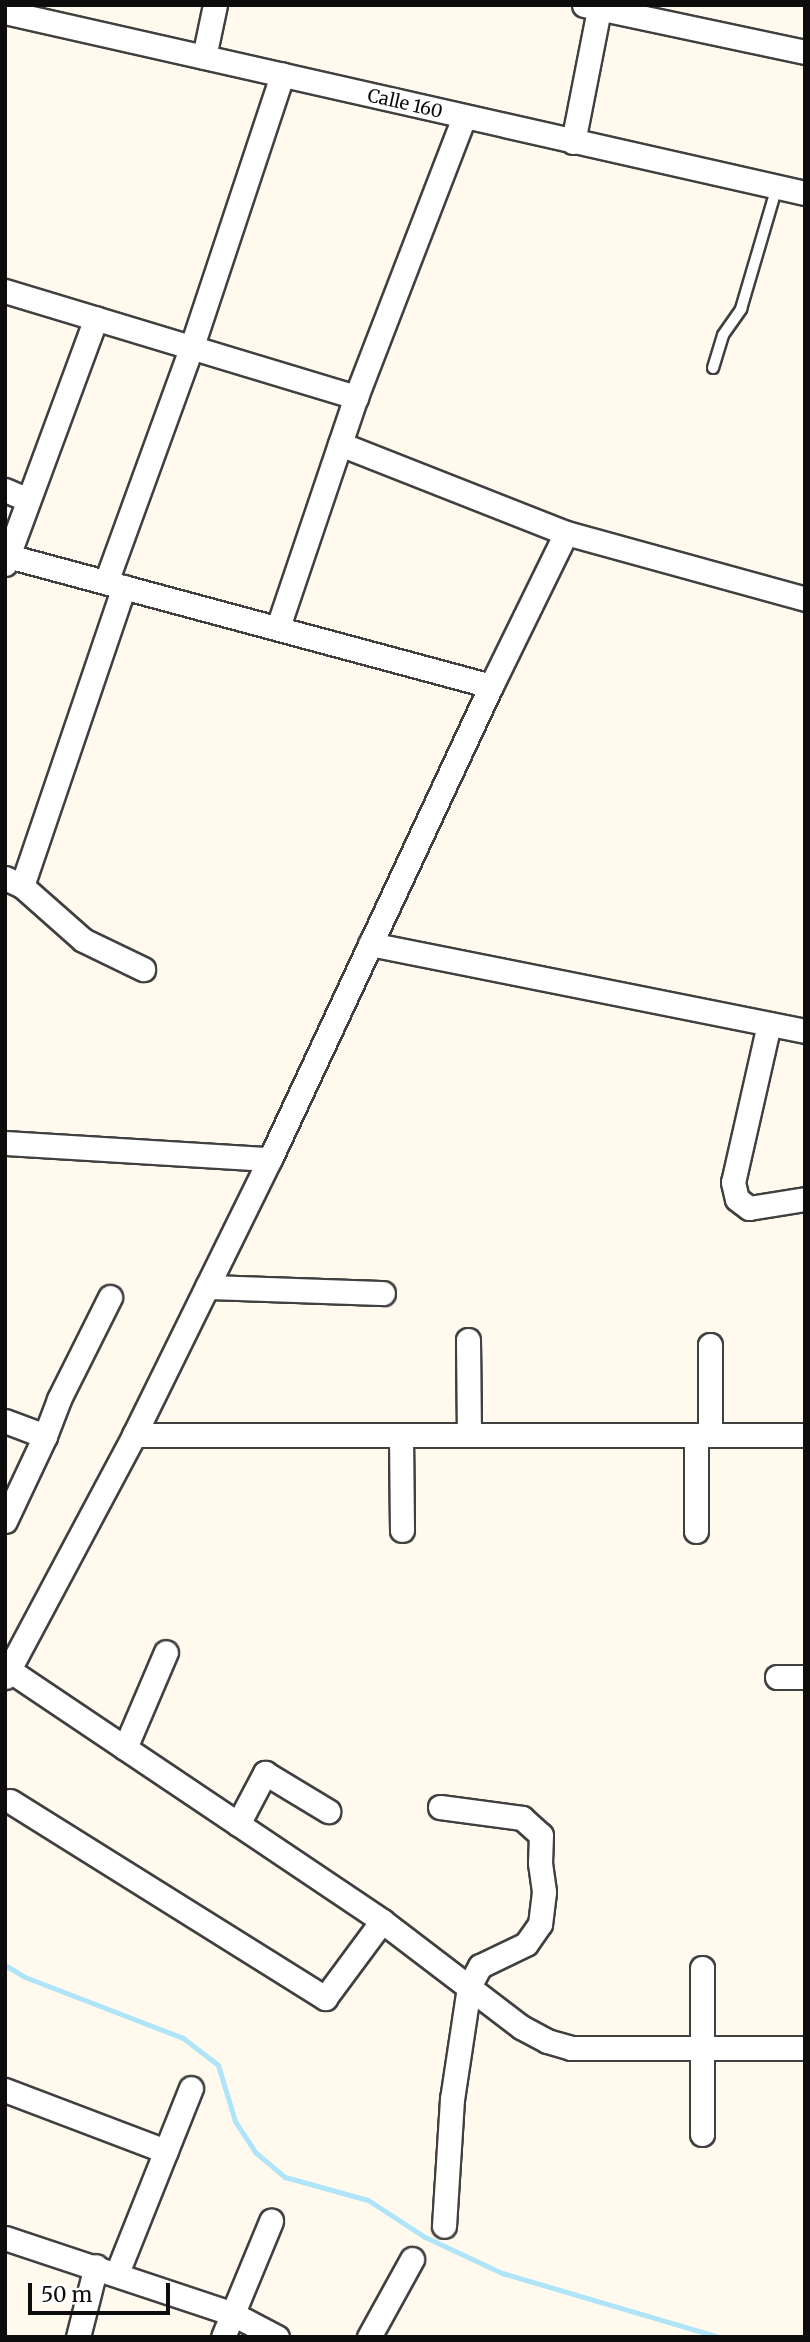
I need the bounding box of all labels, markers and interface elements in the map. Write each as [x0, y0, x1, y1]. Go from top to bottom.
street label: Calle 160 [365, 85, 445, 123]
scale bar [32, 2268, 173, 2312]
text: 50 m [41, 2281, 92, 2308]

